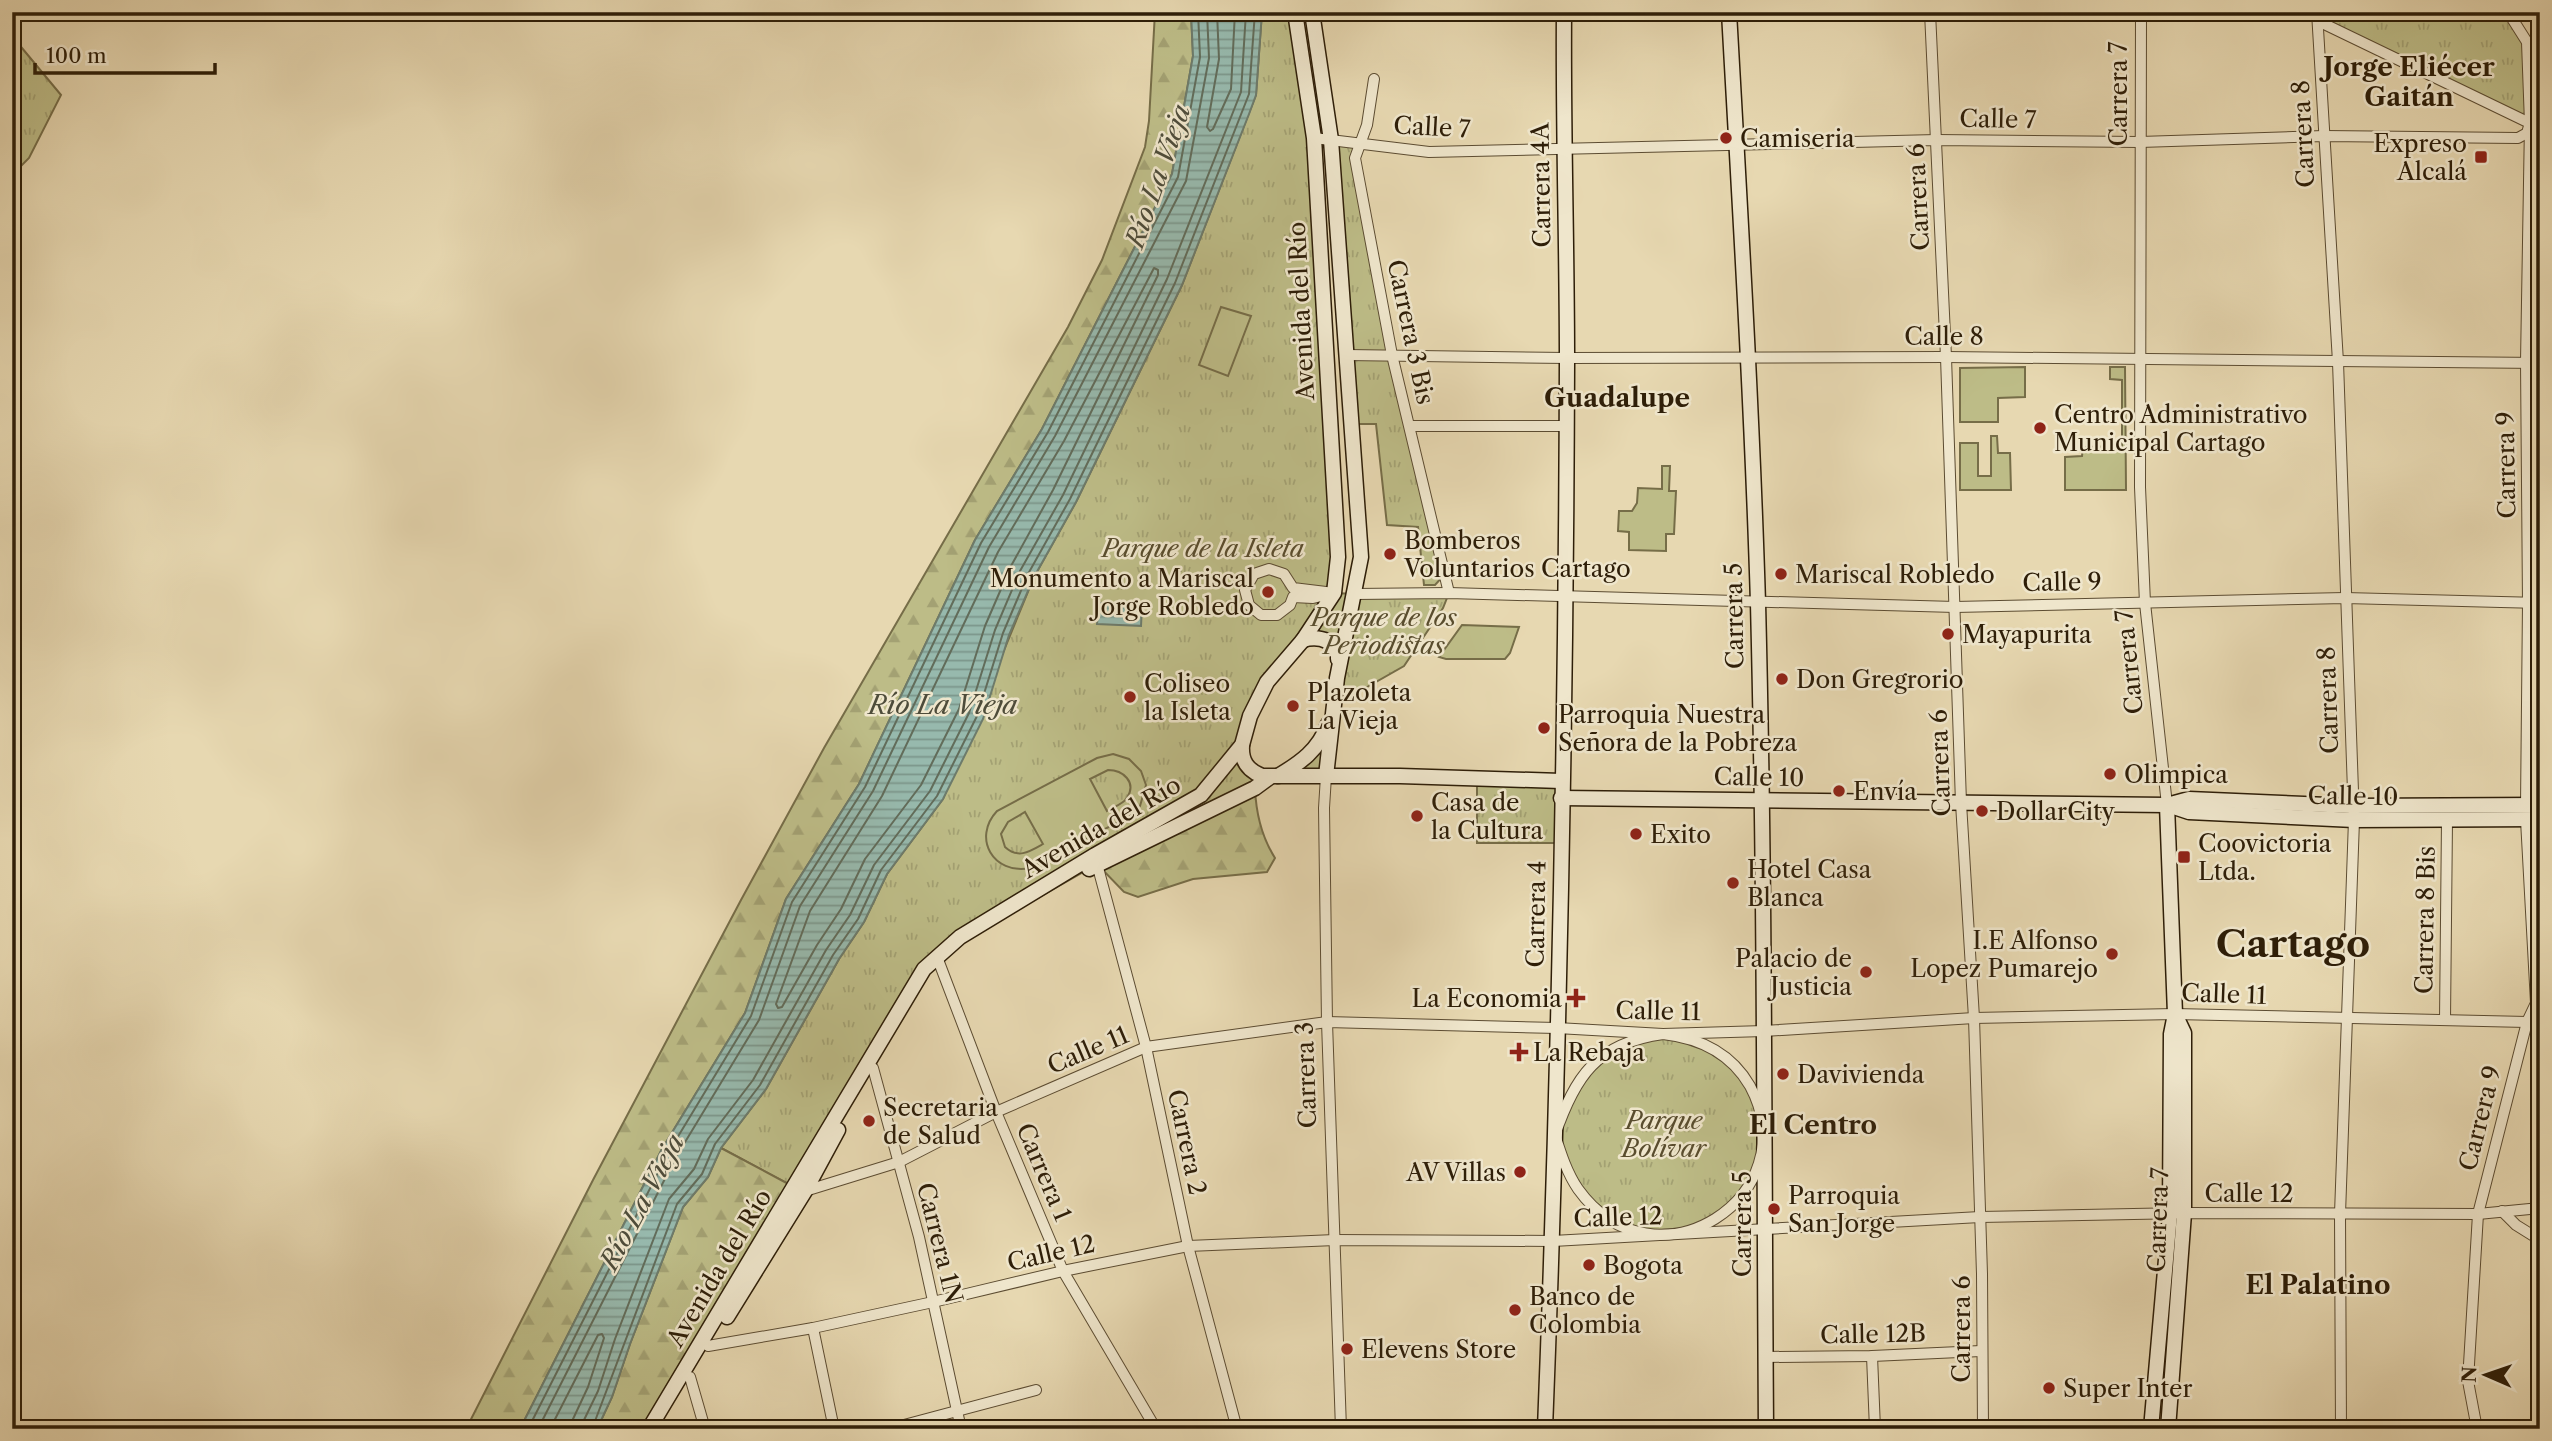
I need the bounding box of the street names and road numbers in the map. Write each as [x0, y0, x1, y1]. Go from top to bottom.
street label: Carrera 7 [2104, 41, 2133, 147]
street label: Carrera 8 [2286, 80, 2320, 188]
street label: Calle 7 [1959, 104, 2037, 134]
street label: Calle 7 [1393, 111, 1471, 144]
street label: Carrera 4A [1525, 121, 1557, 248]
street label: Carrera 6 [1901, 143, 1935, 251]
street label: Avenida del Río [1282, 221, 1320, 402]
street label: Carrera 3 Bis [1382, 257, 1440, 407]
street label: Calle 8 [1904, 322, 1984, 351]
street label: Carrera 9 [2491, 411, 2521, 519]
street label: Carrera 5 [1719, 563, 1749, 669]
street label: Calle 9 [2022, 567, 2102, 597]
street label: Carrera 7 [2109, 608, 2149, 716]
street label: Carrera 8 [2312, 646, 2344, 754]
street label: Carrera 6 [1924, 709, 1956, 817]
street label: Calle 10 [1713, 762, 1805, 792]
street label: Avenida del Río [1015, 770, 1186, 885]
street label: Calle 10 [2307, 781, 2399, 811]
street label: Carrera 8 Bis [2409, 846, 2441, 994]
street label: Carrera 4 [1521, 860, 1551, 968]
street label: Calle 11 [2181, 978, 2267, 1010]
street label: Calle 11 [1615, 996, 1701, 1026]
street label: Calle 11 [1043, 1020, 1133, 1080]
street label: Carrera 3 [1290, 1021, 1322, 1129]
street label: Carrera 9 [2453, 1062, 2507, 1174]
street label: Carrera 2 [1162, 1087, 1212, 1197]
street label: Carrera 1 [1010, 1119, 1078, 1225]
street label: Carrera 7 [2142, 1167, 2174, 1273]
street label: Carrera 5 [1728, 1171, 1757, 1277]
street label: Calle 12 [2204, 1179, 2294, 1208]
street label: Carrera 1N [911, 1180, 969, 1306]
street label: Avenida del Río [660, 1184, 778, 1353]
street label: Calle 12 [1573, 1201, 1663, 1233]
street label: Calle 12 [1004, 1229, 1098, 1277]
street label: Carrera 6 [1947, 1275, 1976, 1383]
street label: Calle 12B [1820, 1319, 1926, 1349]

